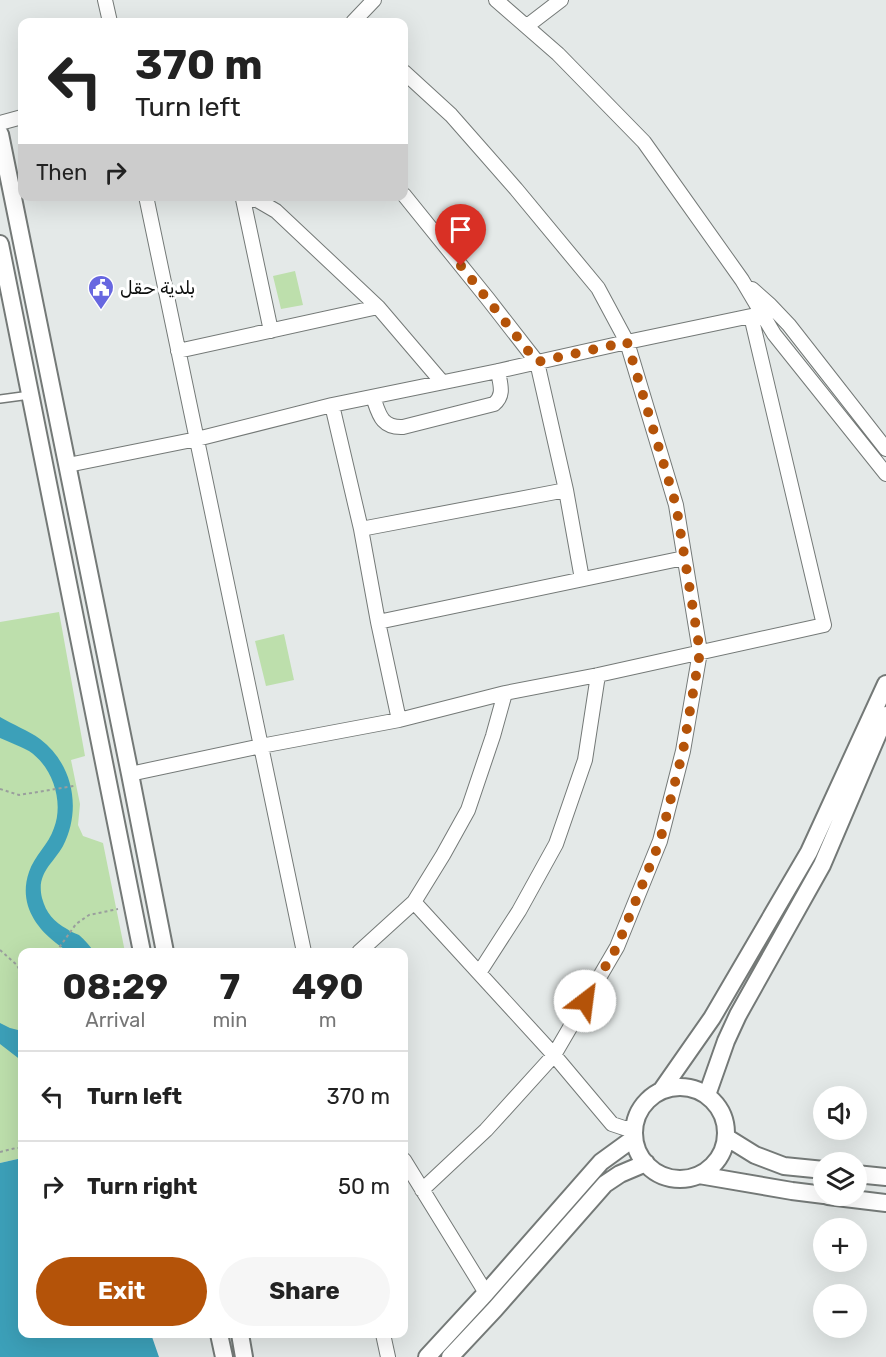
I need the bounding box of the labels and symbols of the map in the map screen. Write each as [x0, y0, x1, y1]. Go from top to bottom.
pin [435, 204, 486, 266]
public building icon: بلدية حقل [86, 273, 116, 311]
place label: بلدية حقل [120, 277, 195, 299]
position arrow [553, 969, 617, 1033]

